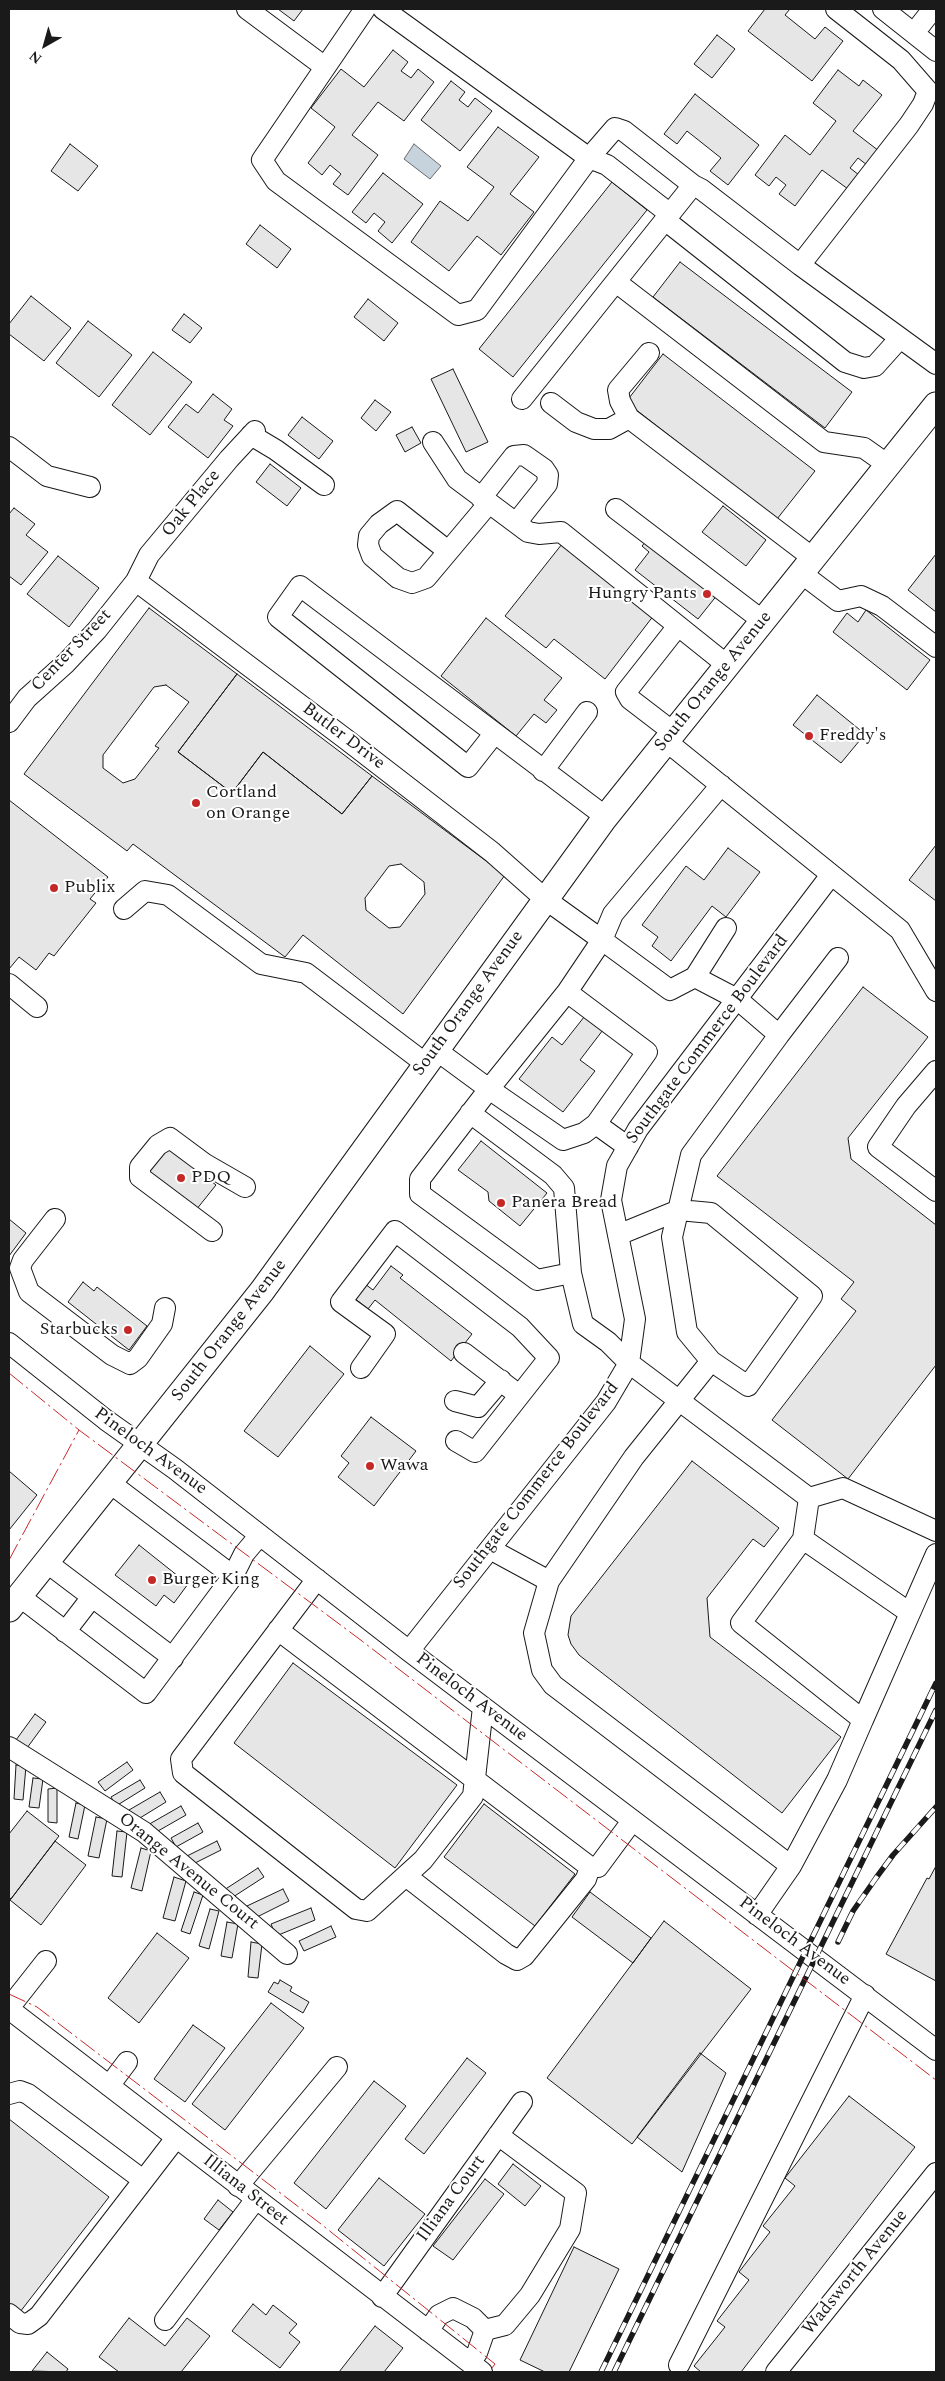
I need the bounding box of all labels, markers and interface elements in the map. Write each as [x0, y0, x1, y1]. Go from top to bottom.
north arrow [20, 20, 70, 70]
text: N [24, 45, 46, 69]
street label: Oak Place [158, 466, 226, 542]
place label: Hungry Pants [587, 583, 697, 605]
marker: Hungry Pants [701, 588, 713, 600]
street label: Center Street [27, 605, 117, 697]
street label: South Orange Avenue [651, 607, 777, 757]
street label: Butler Drive [297, 699, 389, 775]
place label: Freddy's [819, 725, 886, 747]
marker: Freddy's [803, 730, 815, 742]
place label: Cortland on Orange [206, 782, 290, 824]
marker: Cortland on Orange [190, 797, 202, 809]
place label: Publix [64, 877, 116, 899]
marker: Publix [48, 882, 60, 894]
street label: South Orange Avenue [409, 927, 529, 1081]
street label: Southgate Commerce Boulevard [622, 931, 794, 1149]
place label: PDQ [191, 1167, 231, 1189]
marker: PDQ [175, 1172, 187, 1184]
place label: Panera Bread [511, 1192, 617, 1214]
marker: Panera Bread [495, 1197, 507, 1209]
street label: South Orange Avenue [168, 1256, 292, 1406]
place label: Starbucks [40, 1319, 118, 1341]
marker: Starbucks [122, 1324, 134, 1336]
street label: Southgate Commerce Boulevard [450, 1378, 624, 1594]
street label: Pineloch Avenue [89, 1404, 211, 1500]
place label: Wawa [380, 1455, 428, 1477]
marker: Wawa [364, 1460, 376, 1472]
place label: Burger King [162, 1569, 260, 1591]
marker: Burger King [146, 1574, 158, 1586]
street label: Pineloch Avenue [411, 1649, 531, 1747]
street label: Orange Avenue Court [114, 1809, 262, 1935]
street label: Pineloch Avenue [734, 1893, 854, 1991]
street label: Illiana Street [198, 2151, 292, 2231]
street label: Illiana Court [413, 2151, 491, 2247]
street label: Wadsworth Avenue [799, 2206, 913, 2340]

